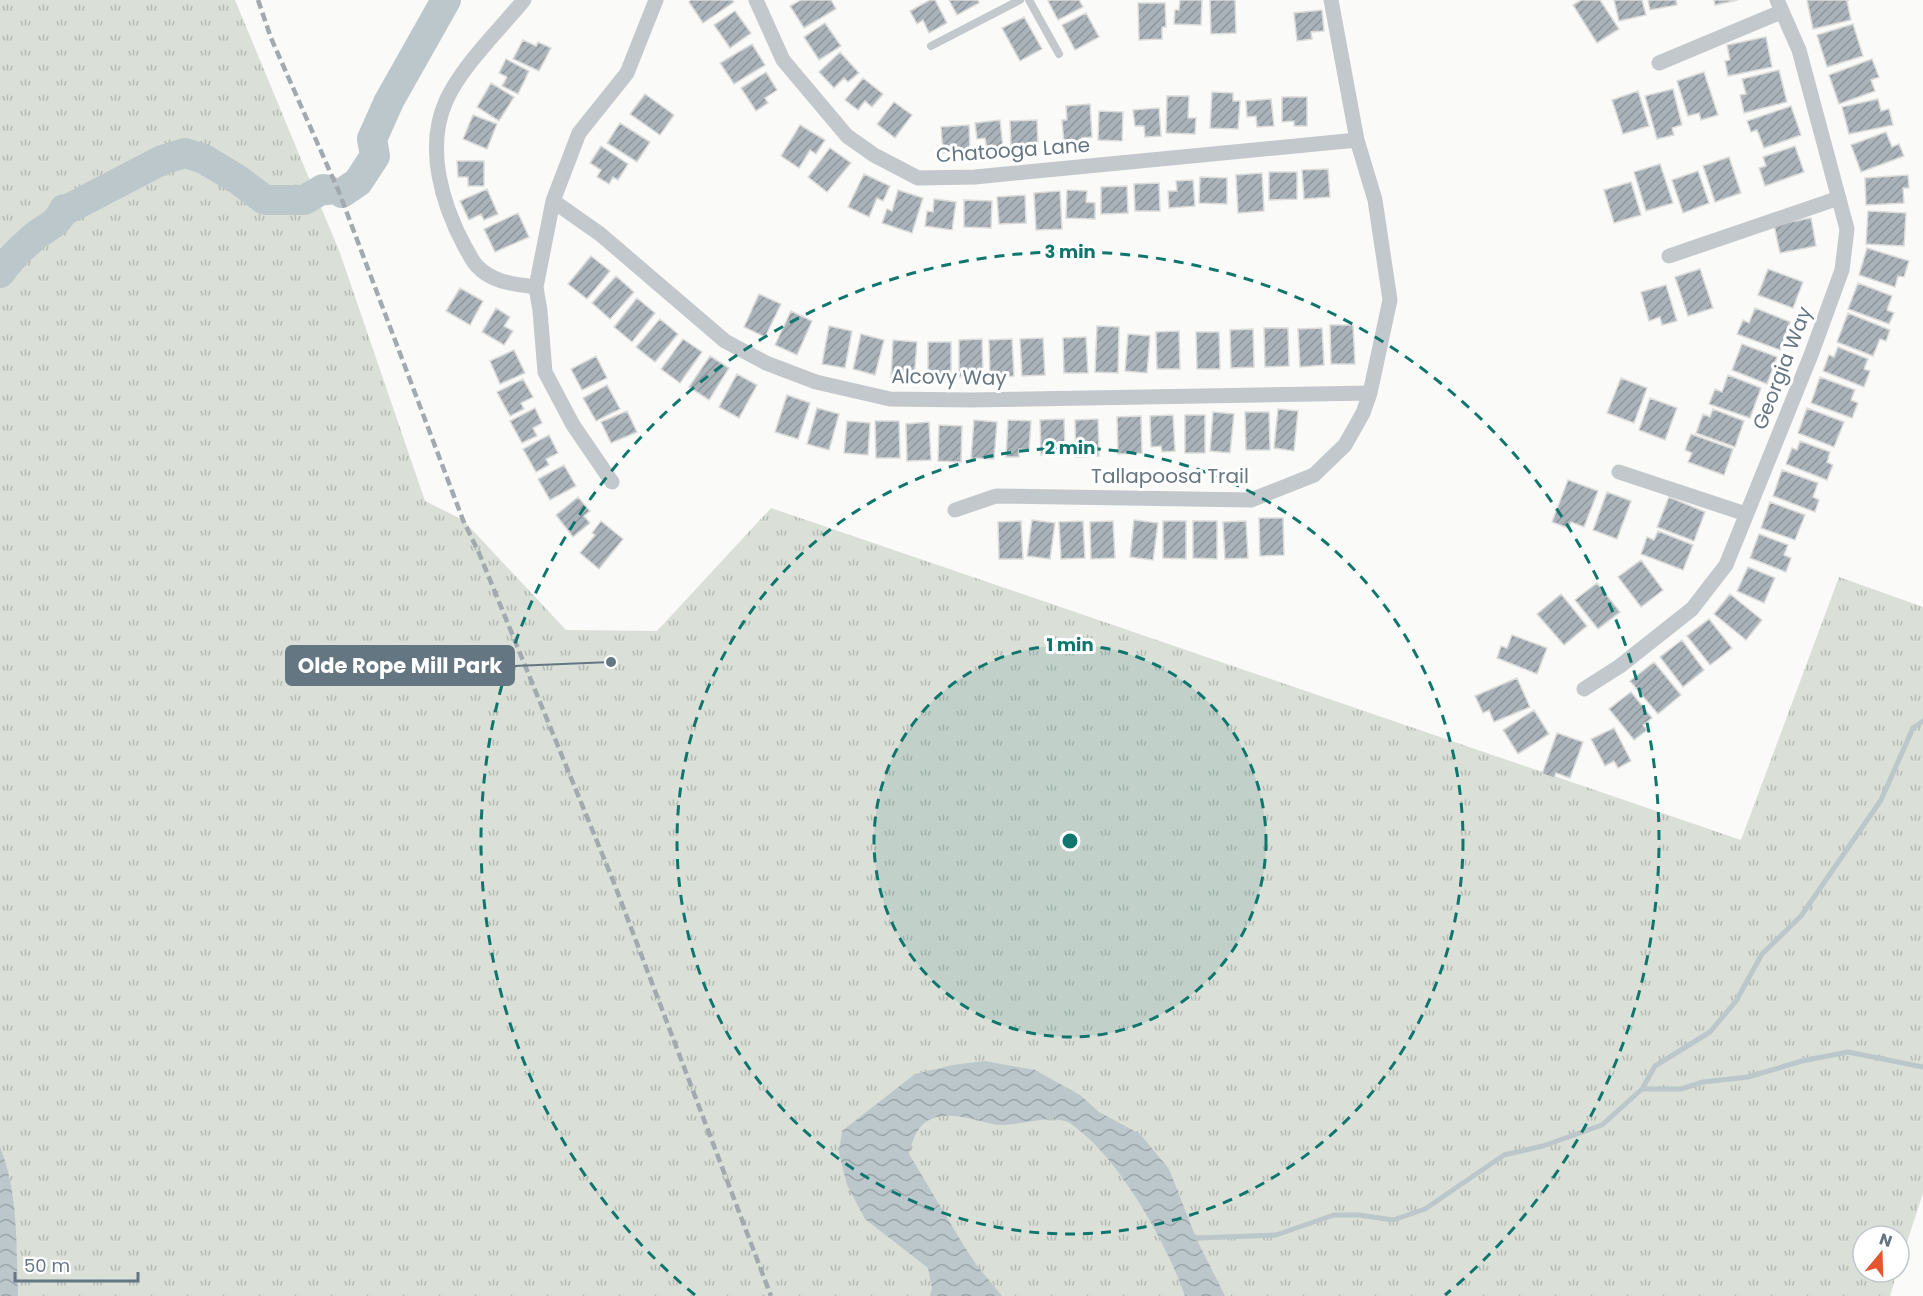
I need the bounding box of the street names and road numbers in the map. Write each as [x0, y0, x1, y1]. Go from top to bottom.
street label: Chatooga Lane [935, 131, 1091, 169]
street label: Georgia Way [1746, 302, 1818, 434]
street label: Alcovy Way [891, 362, 1007, 392]
street label: Tallapoosa Trail [1091, 462, 1249, 490]

